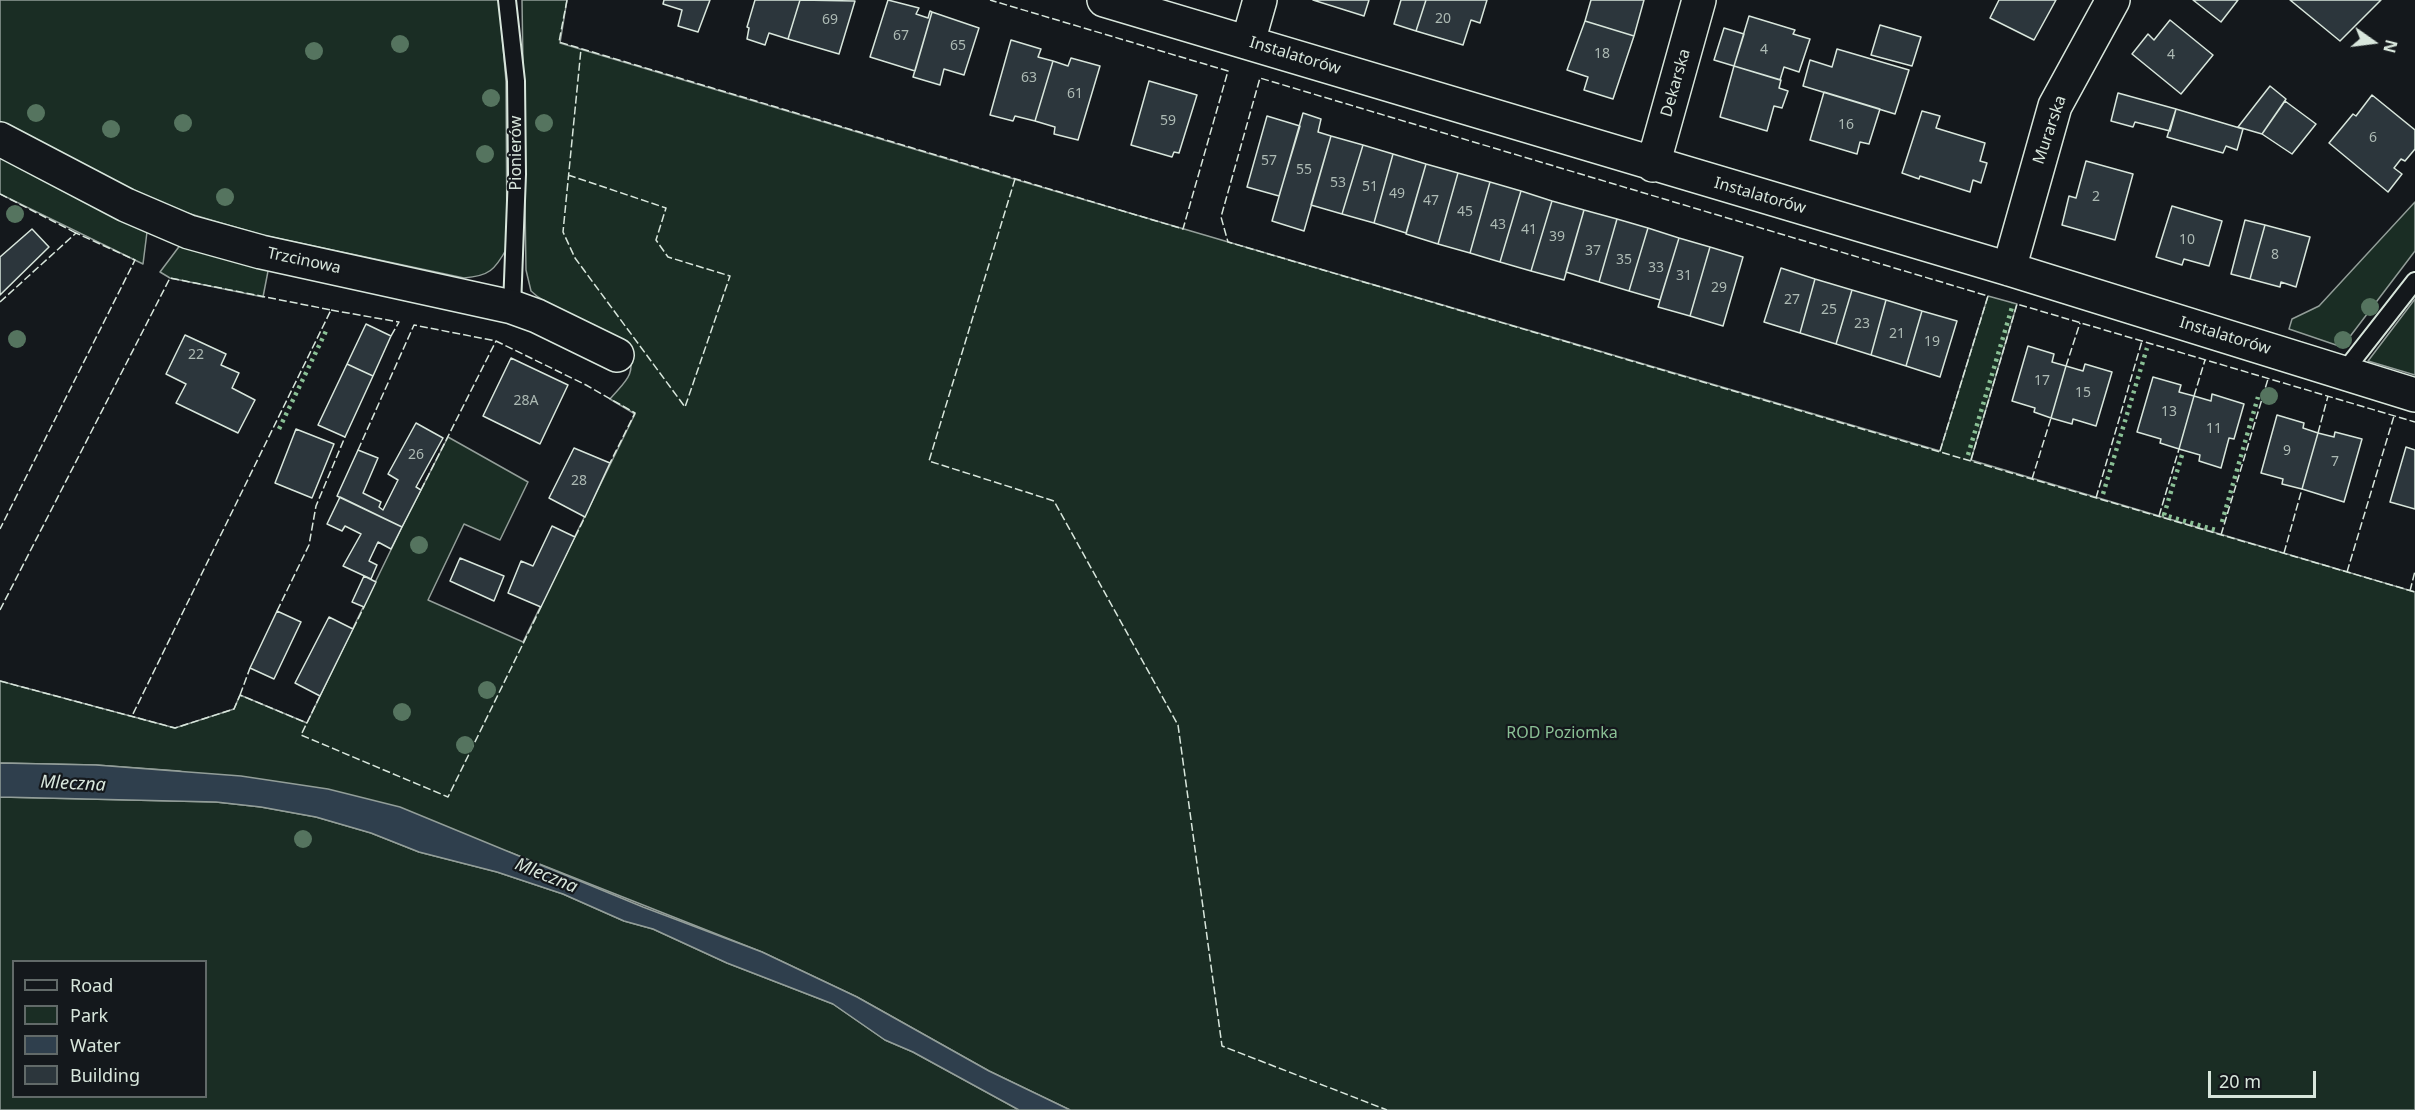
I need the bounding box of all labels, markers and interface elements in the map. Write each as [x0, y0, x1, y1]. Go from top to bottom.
house number: 20 [1435, 11, 1451, 27]
house number: 69 [822, 12, 838, 28]
north arrow [2343, 12, 2403, 72]
house number: 67 [893, 28, 909, 44]
street label: Instalatorów [1247, 33, 1343, 79]
text: N [2378, 37, 2403, 55]
house number: 65 [950, 38, 966, 54]
house number: 4 [1760, 42, 1768, 58]
house number: 18 [1594, 46, 1610, 62]
street label: Dekarska [1657, 47, 1695, 119]
house number: 4 [2167, 47, 2175, 63]
house number: 63 [1021, 70, 1037, 86]
house number: 61 [1067, 86, 1083, 102]
street label: Murarska [2029, 93, 2071, 167]
house number: 59 [1160, 113, 1176, 129]
street label: Pionierów [506, 116, 526, 190]
house number: 16 [1838, 117, 1854, 133]
house number: 6 [2369, 130, 2377, 146]
house number: 57 [1261, 153, 1277, 169]
house number: 55 [1296, 162, 1312, 178]
street label: Instalatorów [1712, 174, 1808, 218]
house number: 53 [1330, 175, 1346, 191]
house number: 51 [1362, 179, 1378, 195]
house number: 49 [1389, 186, 1405, 202]
house number: 2 [2092, 189, 2100, 205]
house number: 47 [1423, 193, 1439, 209]
house number: 45 [1457, 204, 1473, 220]
house number: 43 [1490, 217, 1506, 233]
house number: 41 [1521, 222, 1537, 238]
house number: 39 [1549, 229, 1565, 245]
house number: 10 [2179, 232, 2195, 248]
house number: 37 [1585, 243, 1601, 259]
street label: Trzcinowa [265, 244, 343, 278]
house number: 8 [2271, 247, 2279, 263]
house number: 35 [1616, 252, 1632, 268]
house number: 33 [1648, 260, 1664, 276]
house number: 31 [1676, 268, 1692, 284]
house number: 29 [1711, 280, 1727, 296]
house number: 27 [1784, 292, 1800, 308]
house number: 25 [1821, 302, 1837, 318]
street label: Instalatorów [2177, 313, 2273, 359]
house number: 23 [1854, 316, 1870, 332]
house number: 21 [1889, 326, 1905, 342]
house number: 19 [1924, 334, 1940, 350]
house number: 22 [188, 347, 204, 363]
house number: 17 [2034, 373, 2050, 389]
house number: 15 [2075, 385, 2091, 401]
house number: 28A [514, 393, 538, 409]
house number: 13 [2161, 404, 2177, 420]
house number: 11 [2206, 421, 2222, 437]
house number: 9 [2283, 443, 2291, 459]
house number: 26 [408, 447, 424, 463]
house number: 7 [2331, 454, 2339, 470]
house number: 28 [571, 473, 587, 489]
park label: ROD Poziomka [1506, 723, 1618, 743]
water label: Mleczna [40, 771, 106, 797]
water label: Mleczna [512, 854, 580, 898]
legend [12, 960, 207, 1098]
text: Road [70, 973, 113, 997]
text: Park [70, 1003, 108, 1027]
text: Water [70, 1033, 121, 1057]
scale bar [2211, 1059, 2319, 1097]
text: Building [70, 1063, 140, 1087]
text: 20 m [2219, 1069, 2261, 1093]

